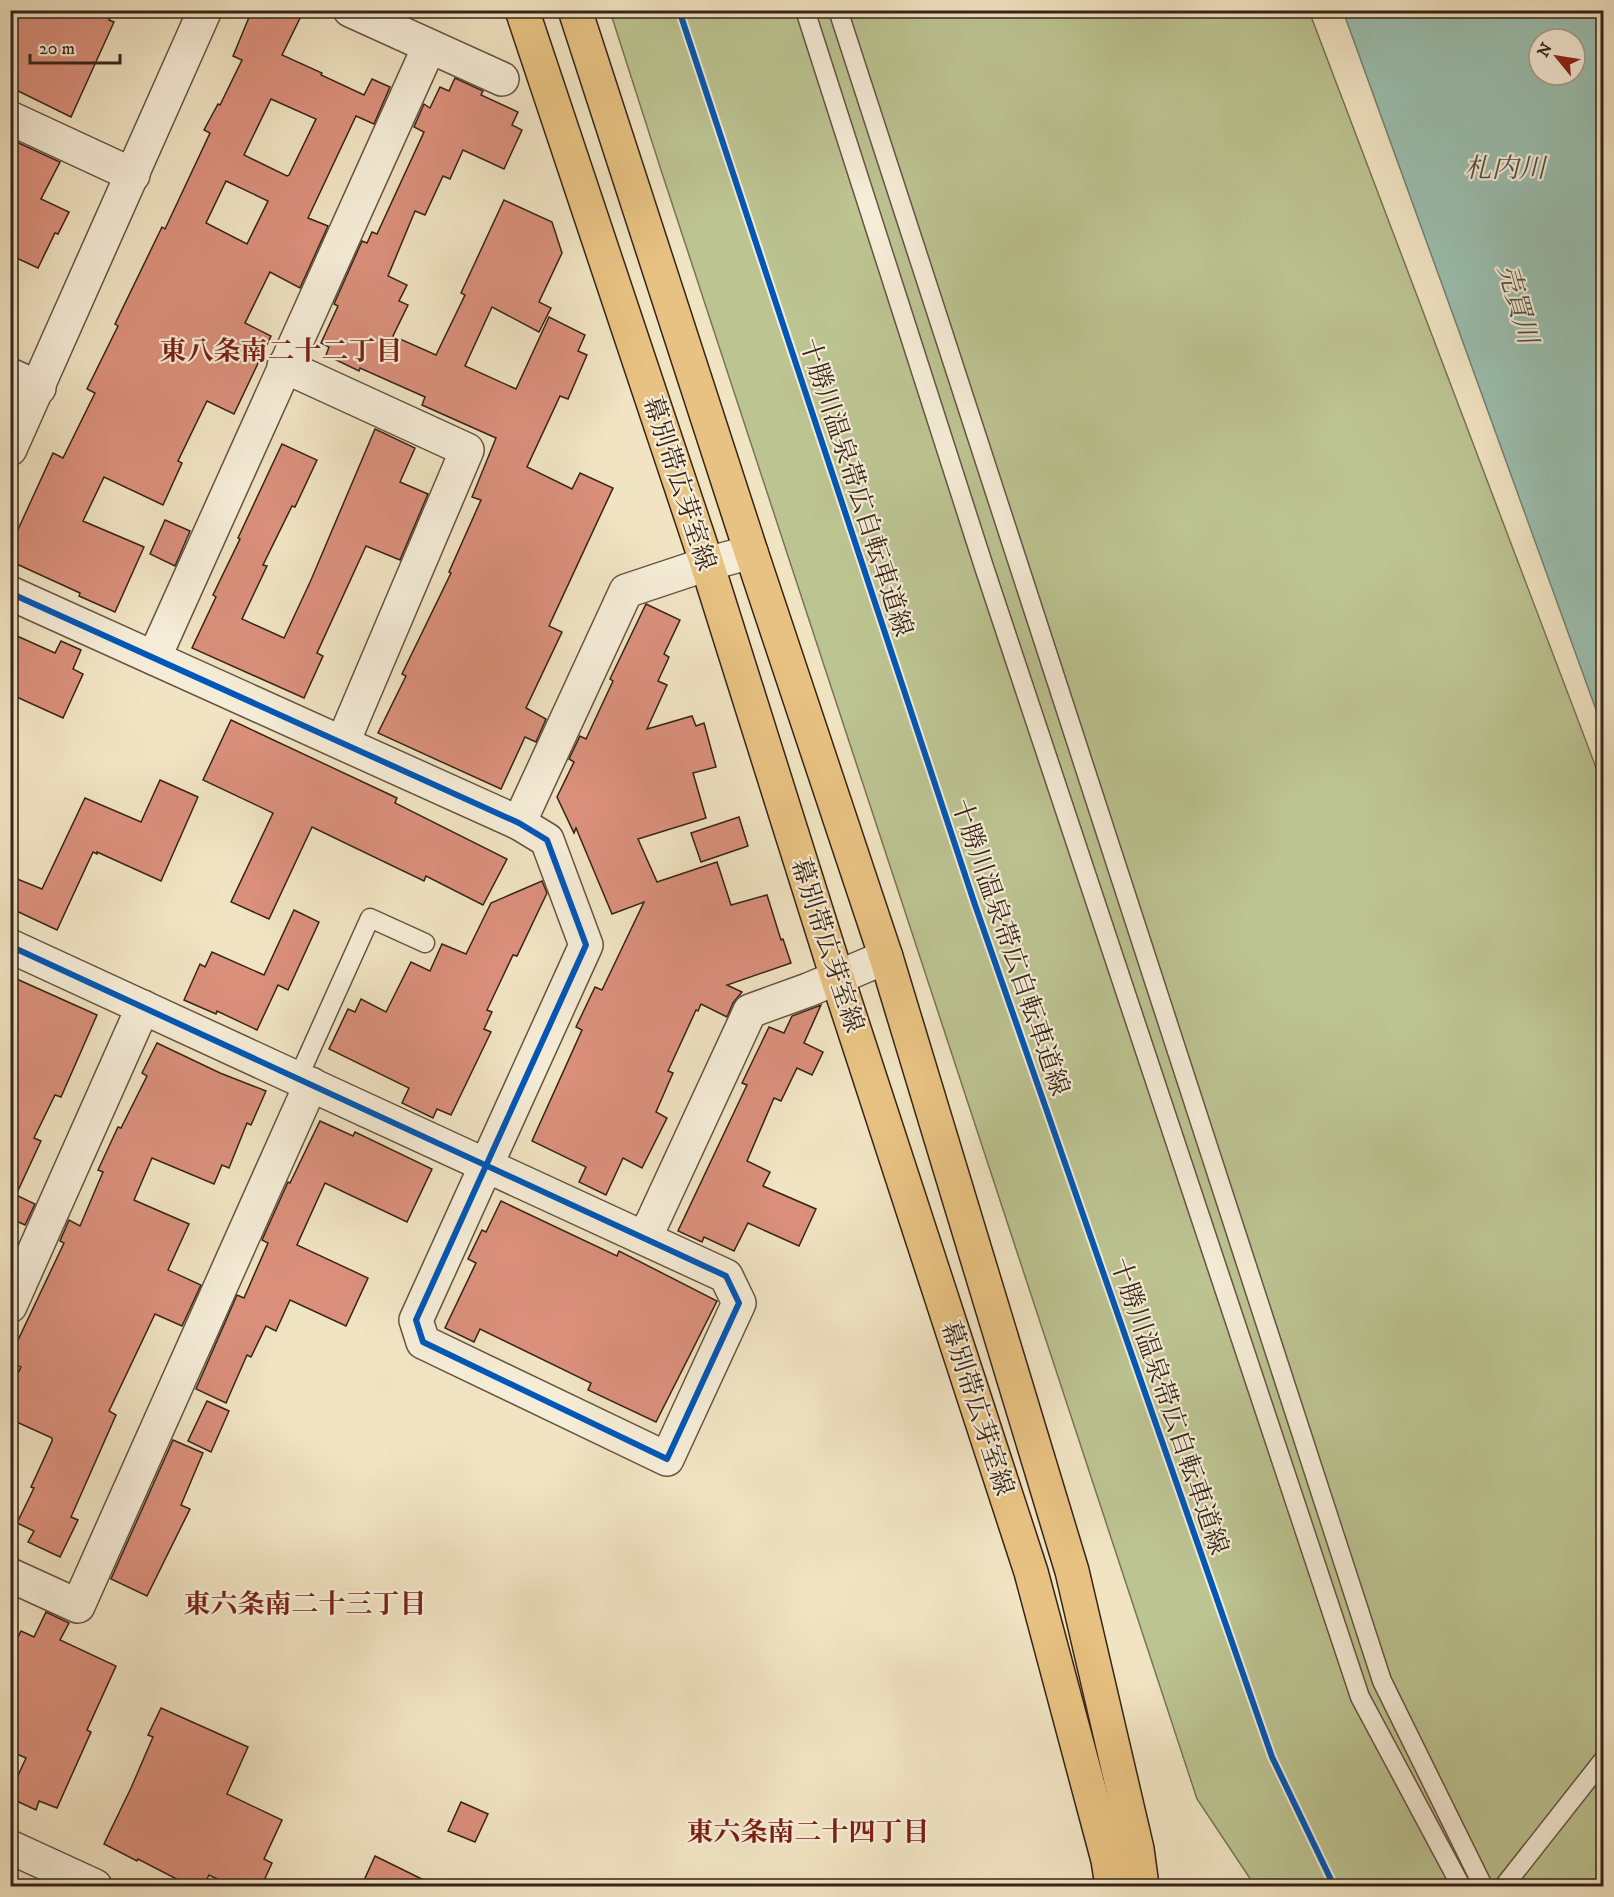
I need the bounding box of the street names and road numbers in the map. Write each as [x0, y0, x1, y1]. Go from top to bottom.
street label: 十勝川温泉帯広自転車道線 [792, 334, 919, 641]
street label: 幕別帯広芽室線 [635, 392, 722, 575]
street label: 十勝川温泉帯広自転車道線 [943, 795, 1076, 1100]
street label: 幕別帯広芽室線 [783, 854, 870, 1037]
street label: 十勝川温泉帯広自転車道線 [1102, 1254, 1235, 1559]
street label: 幕別帯広芽室線 [933, 1317, 1020, 1500]

